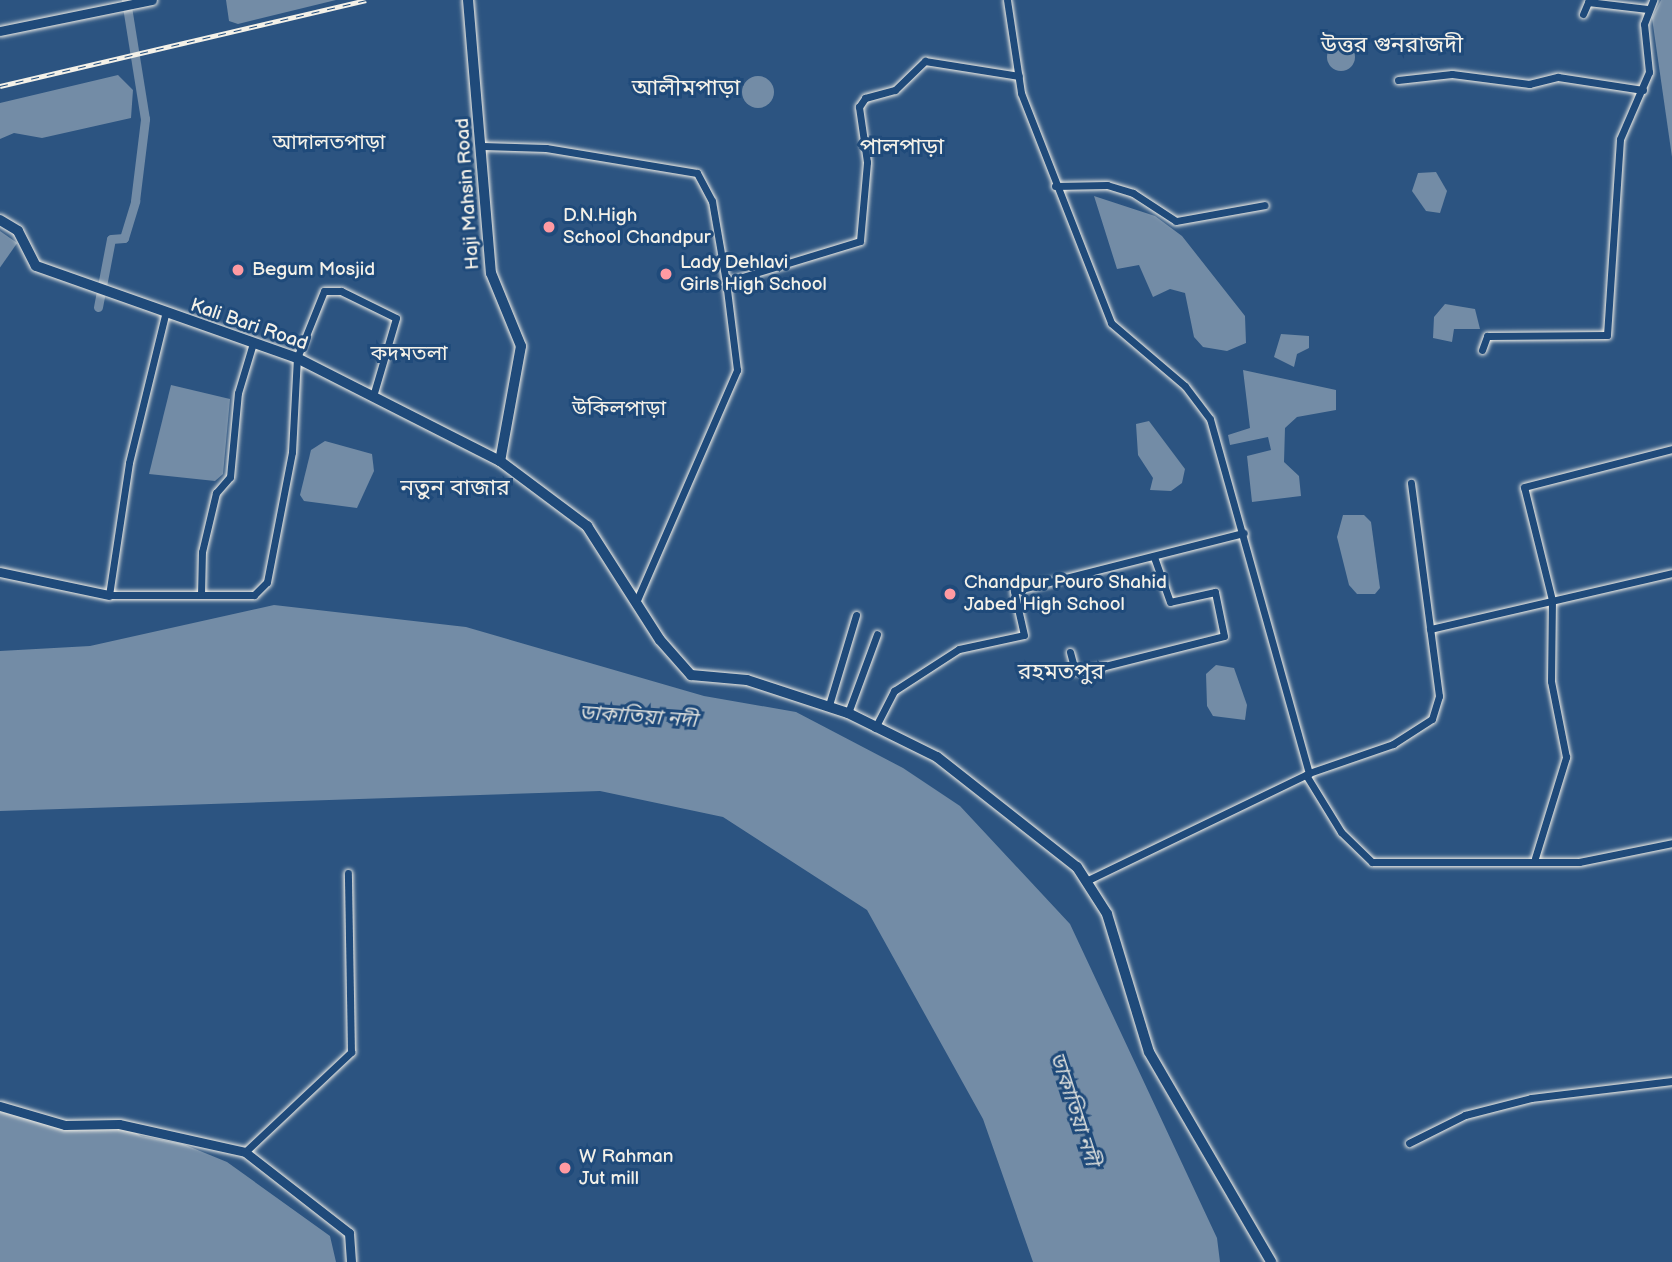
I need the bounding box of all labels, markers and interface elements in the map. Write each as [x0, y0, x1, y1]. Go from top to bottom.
district label: উত্তর গুনরাজদী [1321, 31, 1463, 59]
district label: আলীমপাড়া [632, 74, 740, 102]
street label: Haji Mahsin Road [451, 117, 485, 271]
district label: আদালতপাড়া [273, 130, 385, 156]
district label: পালপাড়া [860, 133, 944, 161]
place label: D.N.High School Chandpur [563, 205, 711, 249]
marker: D.N.High School Chandpur [541, 219, 557, 235]
place label: Lady Dehlavi Girls High School [680, 252, 827, 296]
place label: Begum Mosjid [252, 259, 375, 281]
marker: Begum Mosjid [230, 262, 246, 278]
marker: Lady Dehlavi Girls High School [658, 266, 674, 282]
street label: Kali Bari Road [187, 294, 311, 356]
district label: কদমতলা [370, 341, 448, 367]
district label: উকিলপাড়া [572, 396, 666, 422]
district label: নতুন বাজার [400, 474, 510, 502]
place label: Chandpur Pouro Shahid Jabed High School [964, 572, 1167, 616]
marker: Chandpur Pouro Shahid Jabed High School [942, 586, 958, 602]
district label: রহমতপুর [1018, 658, 1104, 686]
water label: ডাকাতিয়া নদী [578, 700, 698, 734]
water label: ডাকাতিয়া নদী [1044, 1049, 1104, 1169]
place label: W Rahman Jut mill [579, 1146, 673, 1190]
marker: W Rahman Jut mill [557, 1160, 573, 1176]

